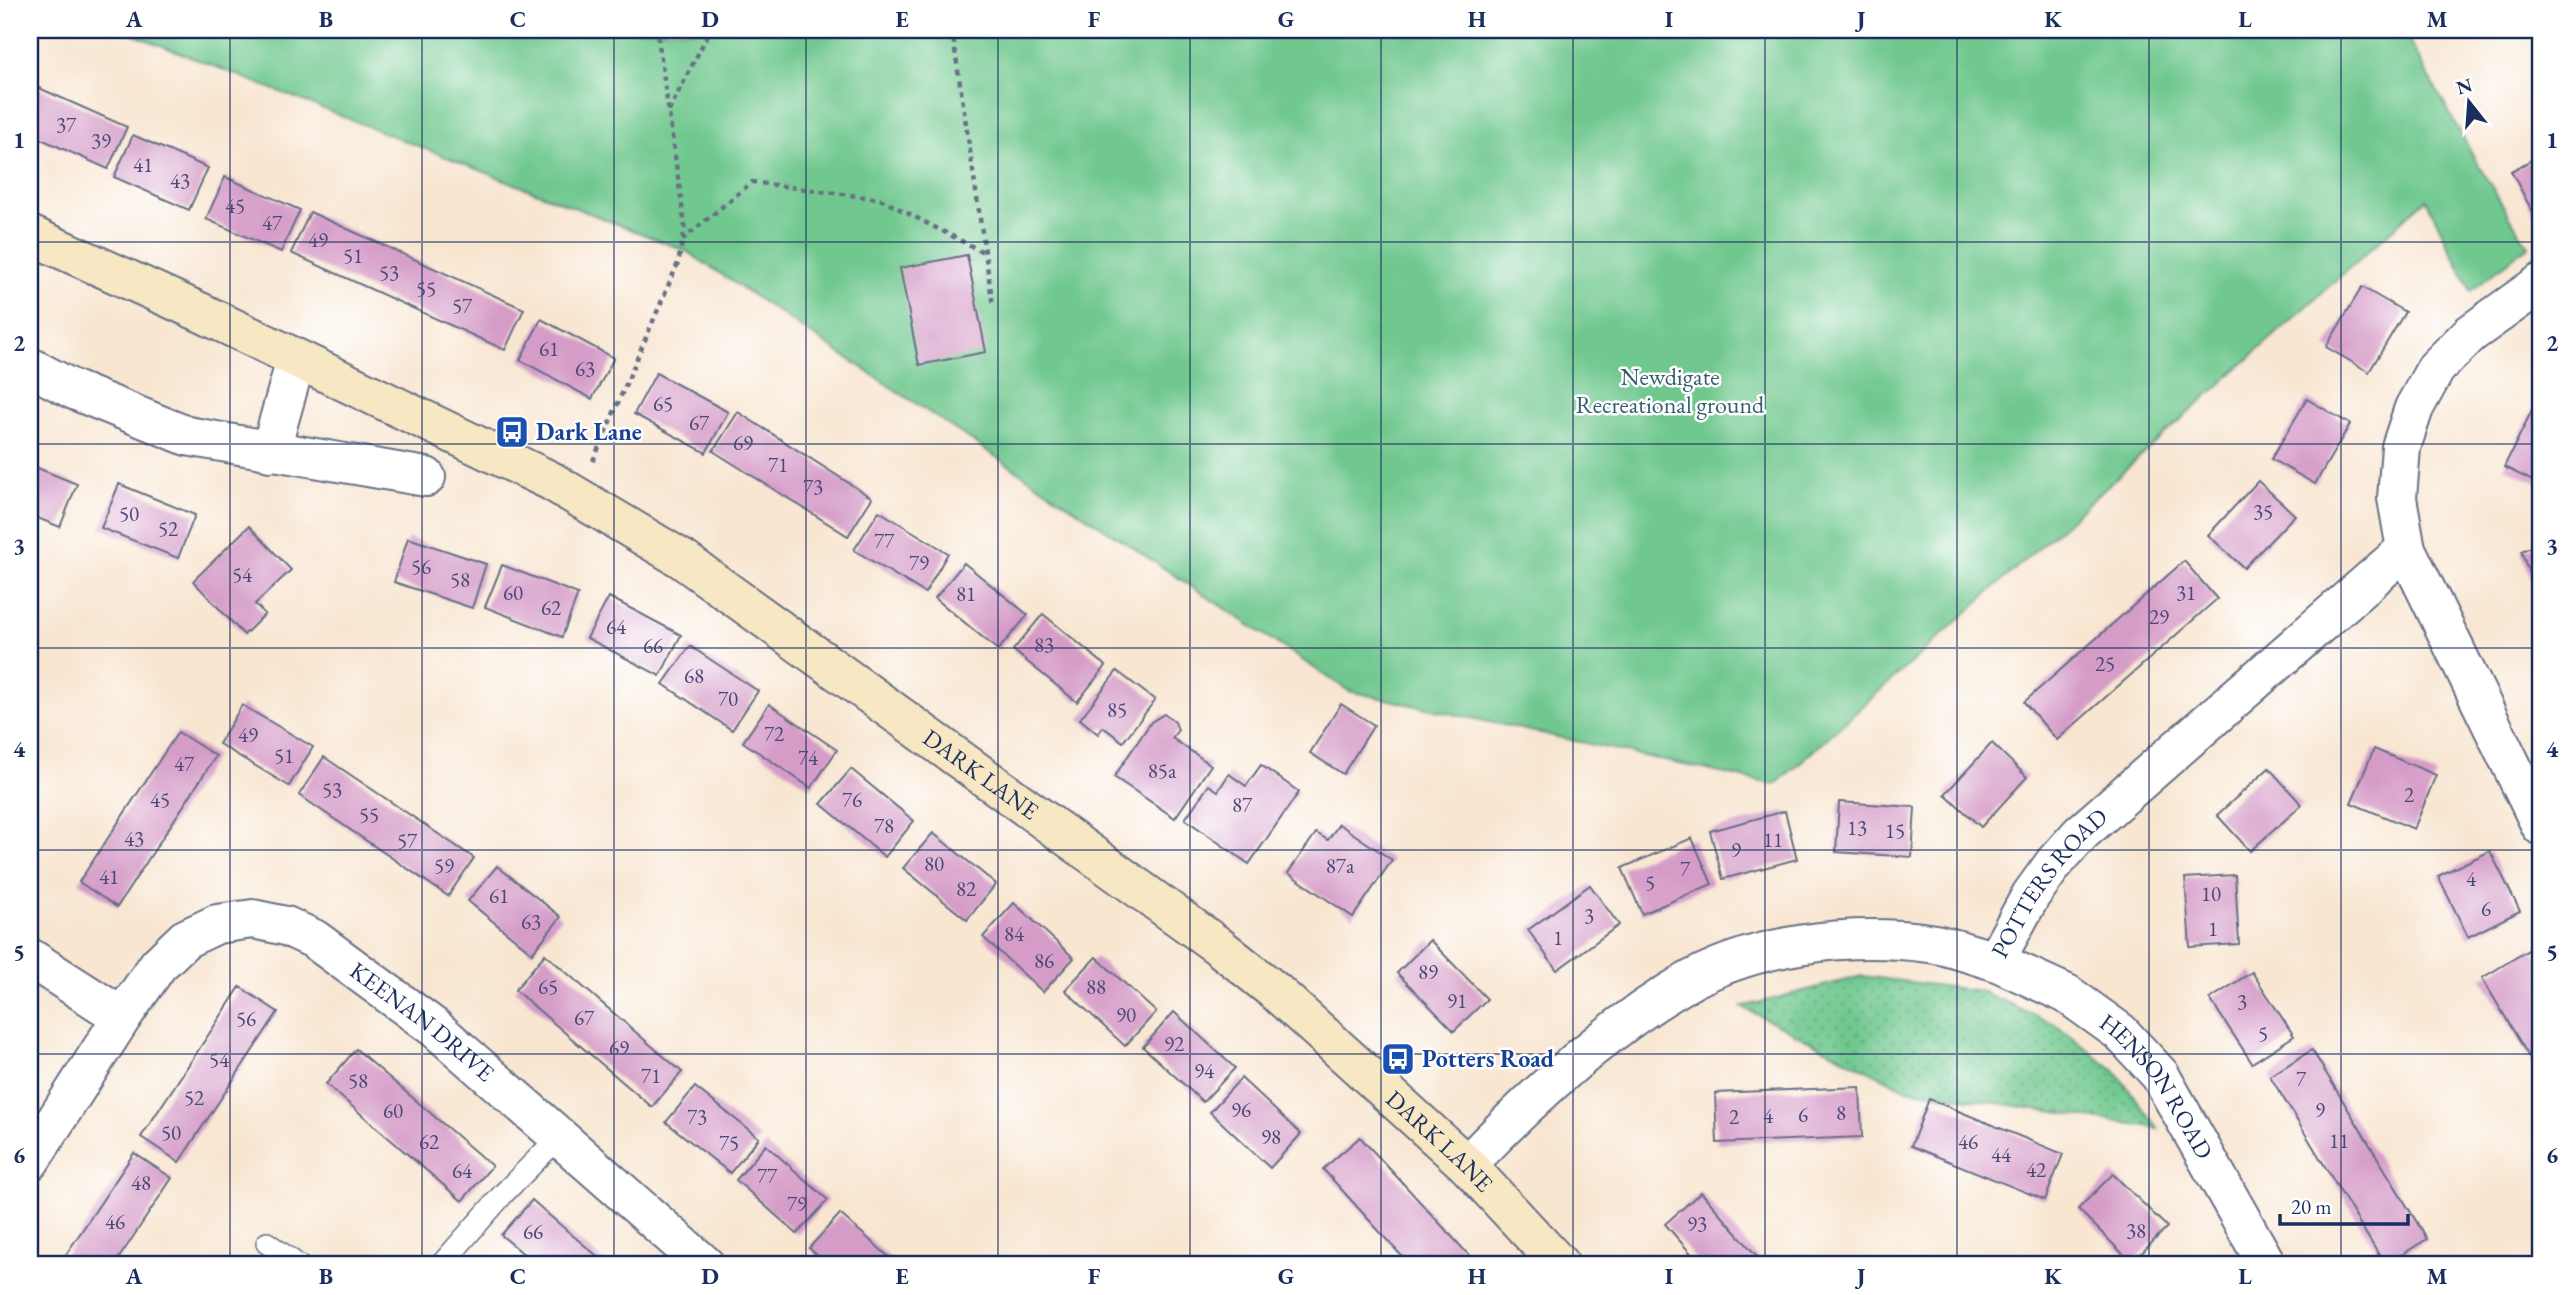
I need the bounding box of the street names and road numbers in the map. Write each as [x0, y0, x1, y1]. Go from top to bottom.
street label: DARK LANE [917, 722, 1045, 826]
street label: POTTERS ROAD [1984, 801, 2114, 963]
street label: KEENAN DRIVE [344, 955, 501, 1088]
street label: HENSON ROAD [2094, 1006, 2220, 1164]
street label: DARK LANE [1380, 1083, 1500, 1198]

